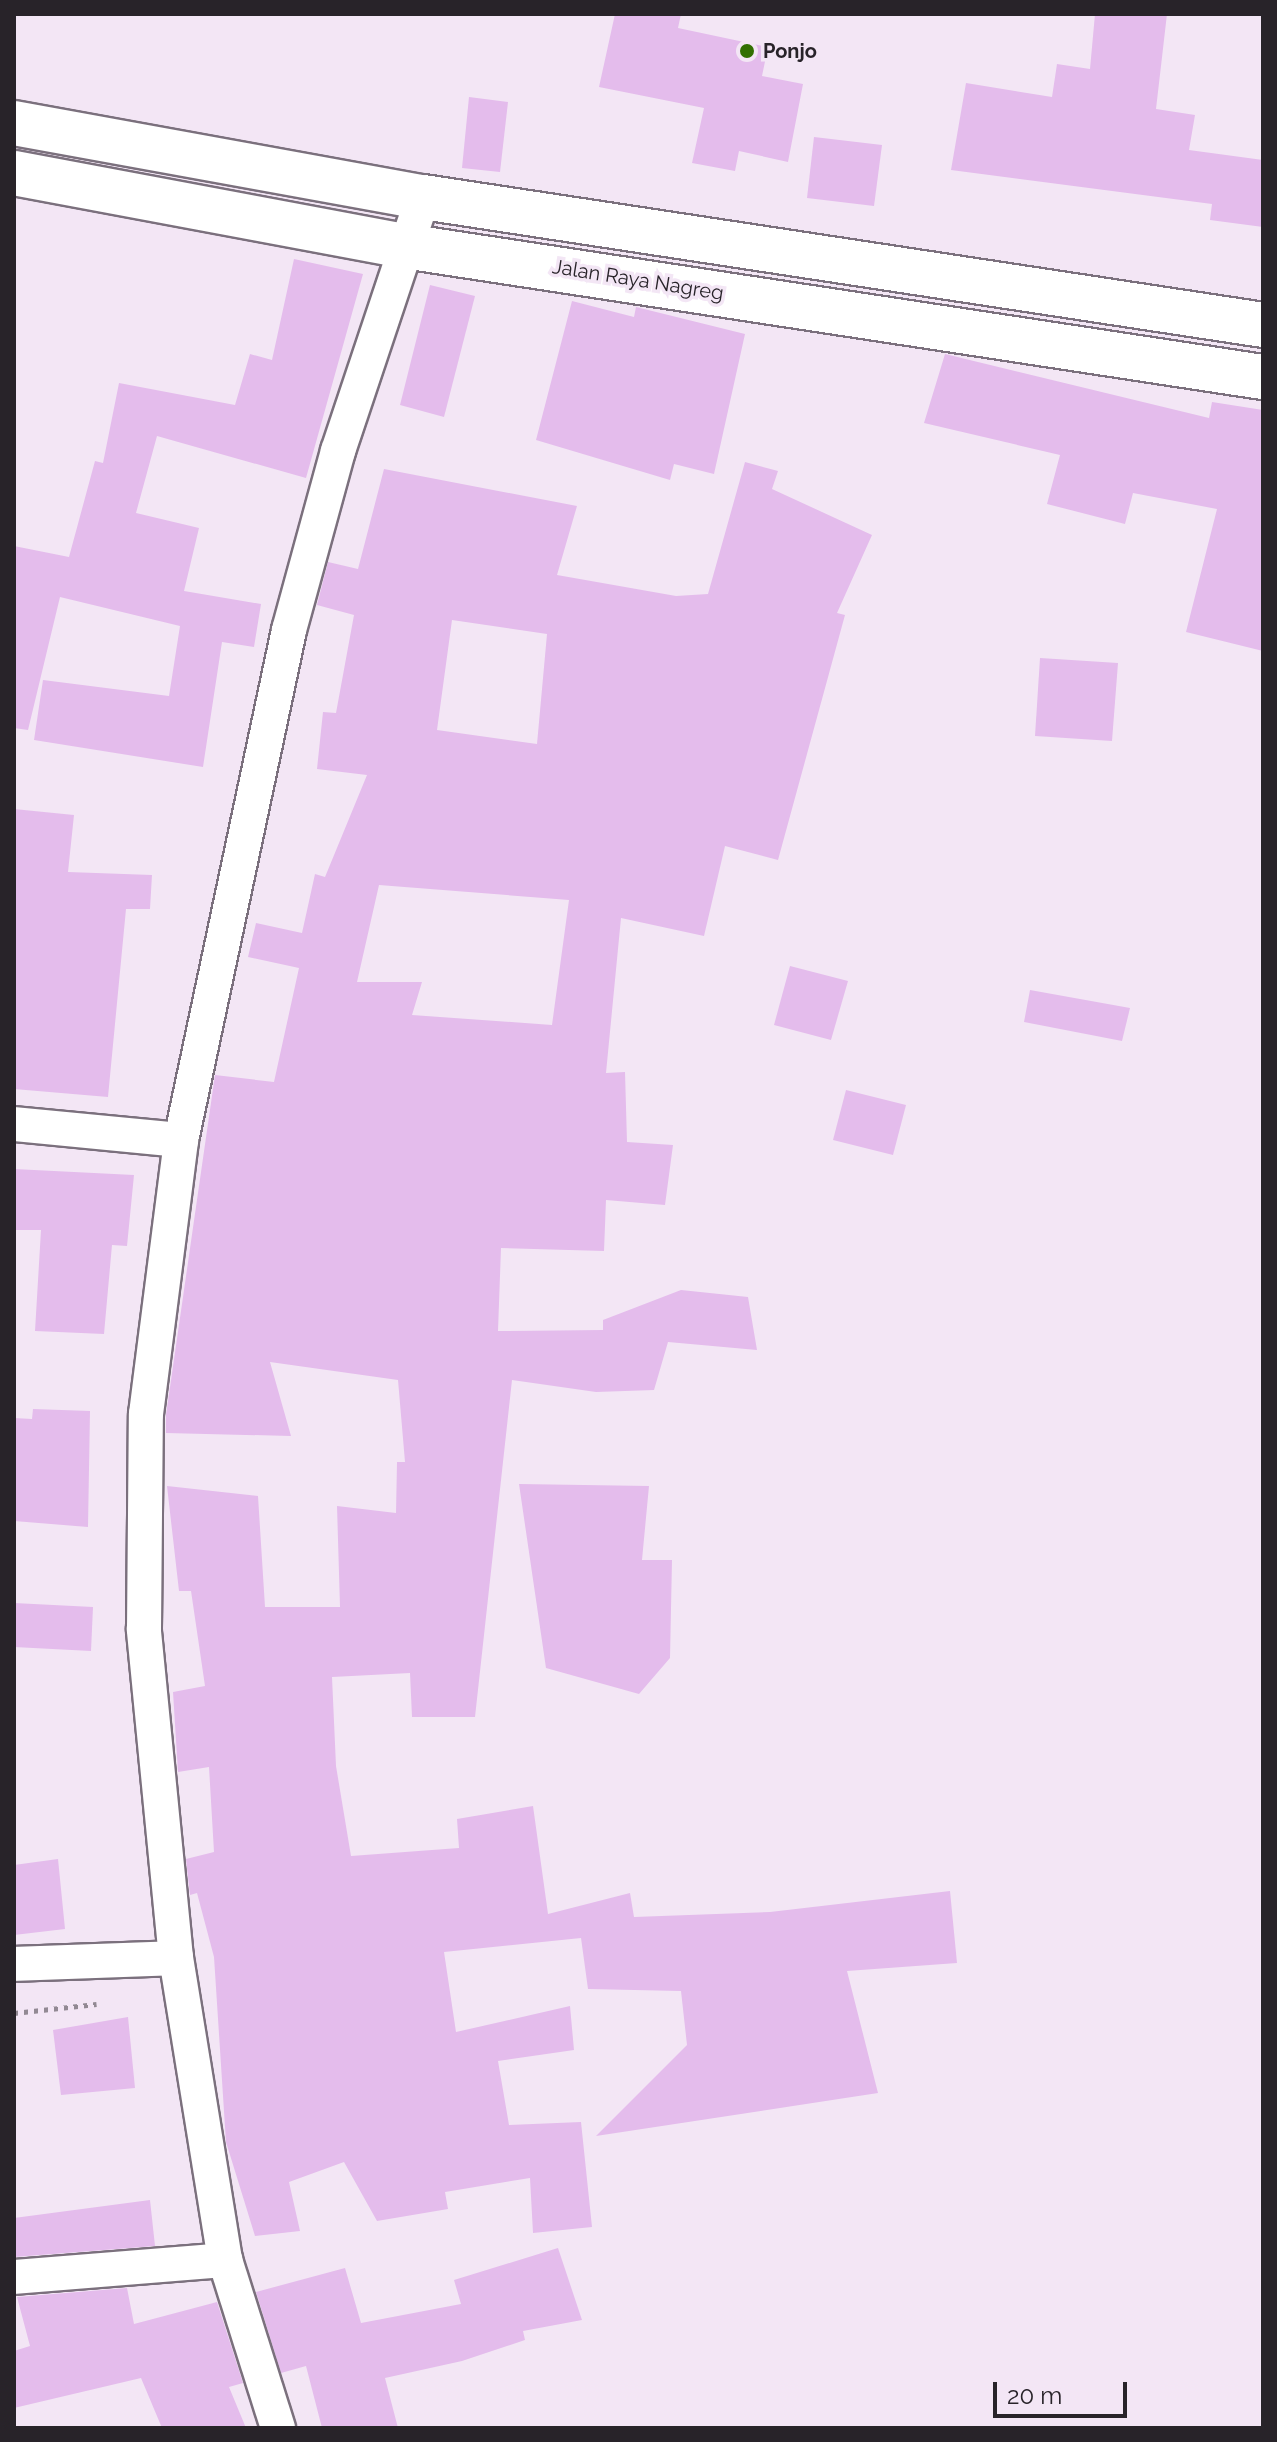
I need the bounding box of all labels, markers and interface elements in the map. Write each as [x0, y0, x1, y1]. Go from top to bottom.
place label: Ponjo [763, 39, 817, 63]
marker: Ponjo [738, 42, 756, 60]
street label: Jalan Raya Nagreg [551, 255, 725, 305]
scale bar [997, 2366, 1131, 2416]
text: 20 m [1007, 2381, 1062, 2410]

